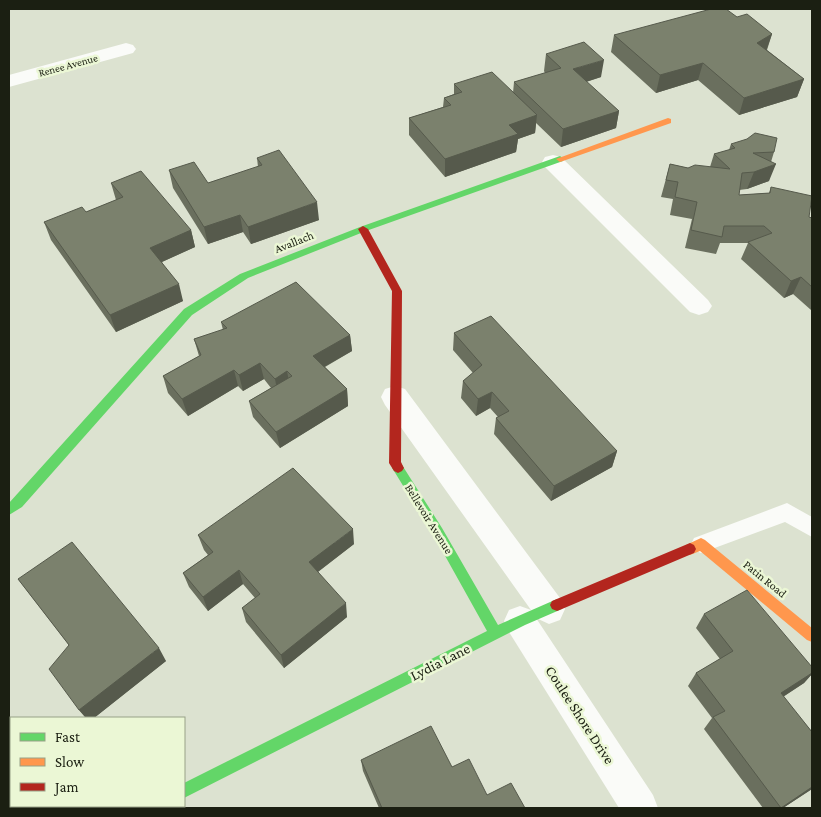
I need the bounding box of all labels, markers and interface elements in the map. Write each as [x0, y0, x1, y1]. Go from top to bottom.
street label: Renee Avenue [37, 51, 99, 79]
street label: Avallach [272, 228, 316, 256]
street label: Bellevoir Avenue [402, 481, 456, 557]
street label: Patin Road [741, 557, 790, 601]
street label: Lydia Lane [408, 640, 473, 685]
street label: Coulee Shore Drive [542, 663, 618, 767]
legend [10, 717, 185, 807]
text: Fast [55, 729, 81, 745]
text: Slow [55, 754, 85, 770]
text: Jam [53, 779, 78, 796]

